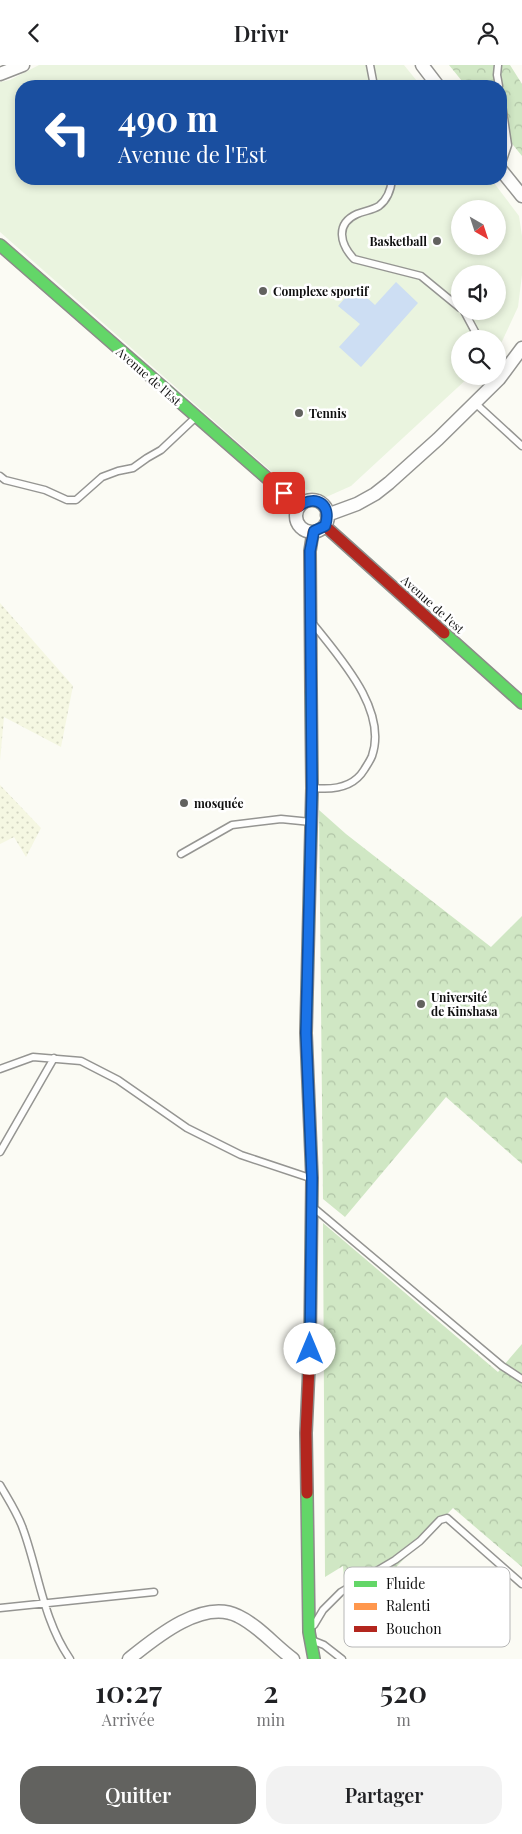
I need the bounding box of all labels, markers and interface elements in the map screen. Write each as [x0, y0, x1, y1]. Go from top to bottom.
text: Drivr [234, 18, 288, 48]
icon: back [20, 19, 48, 47]
icon: person [474, 19, 502, 47]
text: 490 m [118, 94, 218, 141]
icon: left [35, 100, 100, 165]
text: Avenue de l'Est [118, 139, 266, 169]
north arrow [451, 200, 506, 255]
map controls [451, 200, 506, 385]
place label: Basketball [369, 233, 427, 249]
marker: Basketball [431, 235, 443, 247]
button: sound [451, 265, 506, 320]
place label: Complexe sportif [273, 283, 370, 299]
marker: Complexe sportif [257, 285, 269, 297]
button: search [451, 330, 506, 385]
street label: Avenue de l'Est [112, 343, 185, 409]
place label: Tennis [309, 405, 347, 421]
marker: Tennis [293, 407, 305, 419]
pin [263, 472, 305, 514]
icon: arrive [270, 479, 298, 507]
street label: Avenue de l'est [397, 571, 468, 637]
place label: mosquée [194, 795, 244, 811]
marker: mosquée [178, 797, 190, 809]
place label: Université de Kinshasa [431, 989, 498, 1019]
marker: Université de Kinshasa [415, 998, 427, 1010]
position arrow [283, 1322, 335, 1374]
legend [344, 1567, 510, 1647]
text: Fluide [386, 1574, 425, 1593]
text: Ralenti [386, 1596, 430, 1615]
text: Bouchon [386, 1619, 442, 1638]
text: 10:27 [95, 1671, 162, 1711]
text: 2 [263, 1671, 278, 1711]
text: 520 [380, 1671, 427, 1711]
text: Arrivée [102, 1709, 155, 1730]
text: min [257, 1709, 285, 1730]
text: m [396, 1709, 411, 1730]
button: Quitter [20, 1766, 256, 1824]
button: Partager [266, 1766, 502, 1824]

